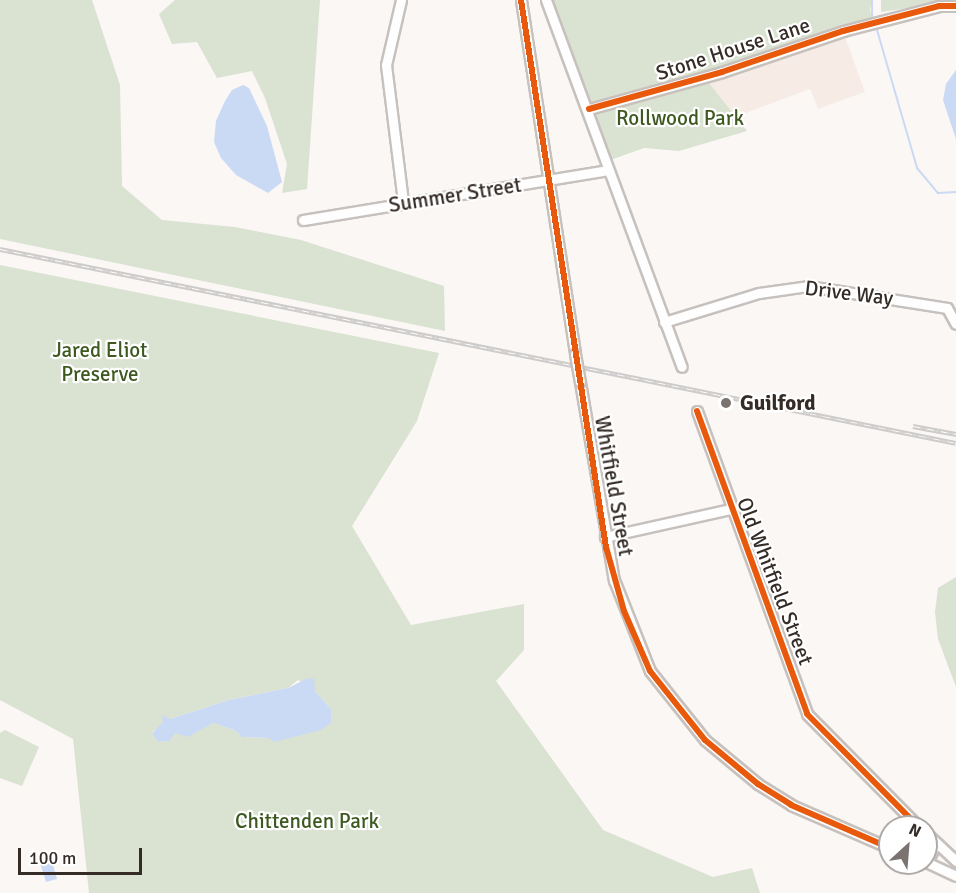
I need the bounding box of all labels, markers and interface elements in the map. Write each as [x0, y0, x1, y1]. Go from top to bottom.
street label: Stone House Lane [653, 12, 813, 86]
park label: Rollwood Park [616, 105, 744, 131]
street label: Summer Street [387, 172, 523, 218]
street label: Drive Way [803, 275, 895, 311]
park label: Jared Eliot Preserve [53, 337, 147, 387]
place label: Guilford [740, 390, 816, 416]
marker: Guilford [717, 394, 735, 412]
street label: Whitfield Street [589, 414, 639, 558]
street label: Old Whitfield Street [731, 494, 819, 668]
park label: Chittenden Park [235, 808, 379, 834]
north arrow [878, 815, 938, 875]
text: N [906, 819, 924, 842]
scale bar [21, 836, 146, 874]
text: 100 m [29, 847, 76, 869]

